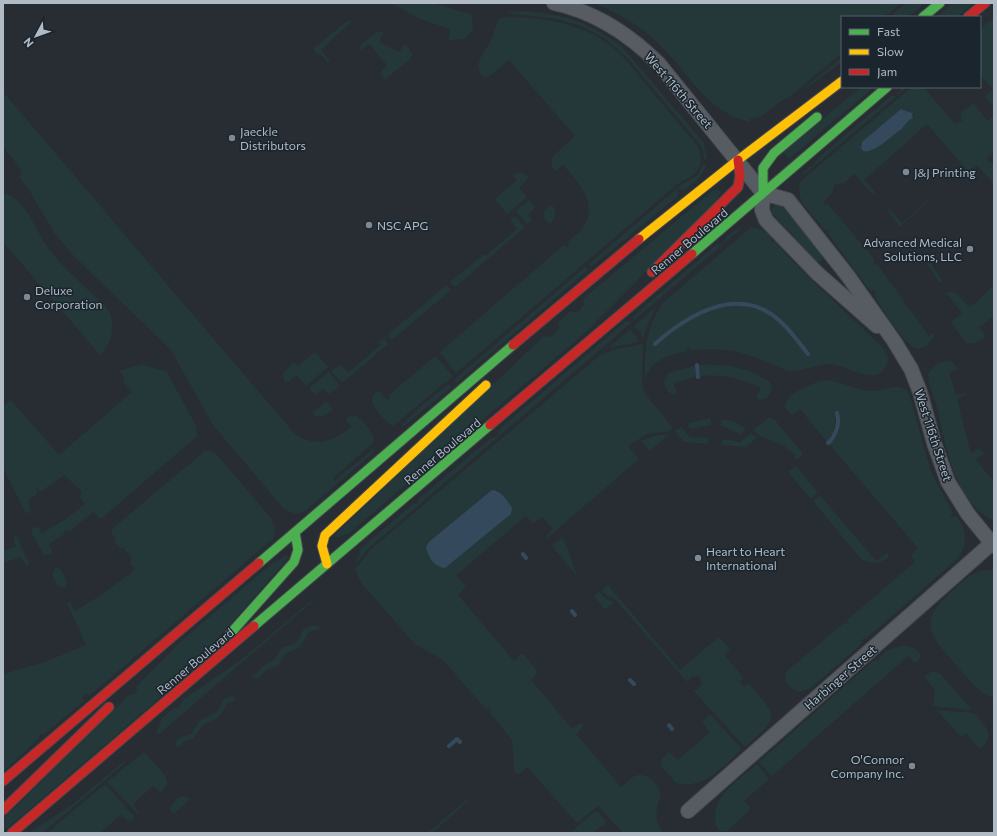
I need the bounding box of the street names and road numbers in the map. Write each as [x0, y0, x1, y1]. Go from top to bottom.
street label: West 116th Street [642, 49, 716, 131]
street label: Renner Boulevard [648, 205, 730, 277]
street label: West 116th Street [913, 387, 956, 483]
street label: Renner Boulevard [401, 415, 483, 487]
street label: Renner Boulevard [154, 625, 236, 697]
street label: Harbinger Street [801, 642, 879, 712]

